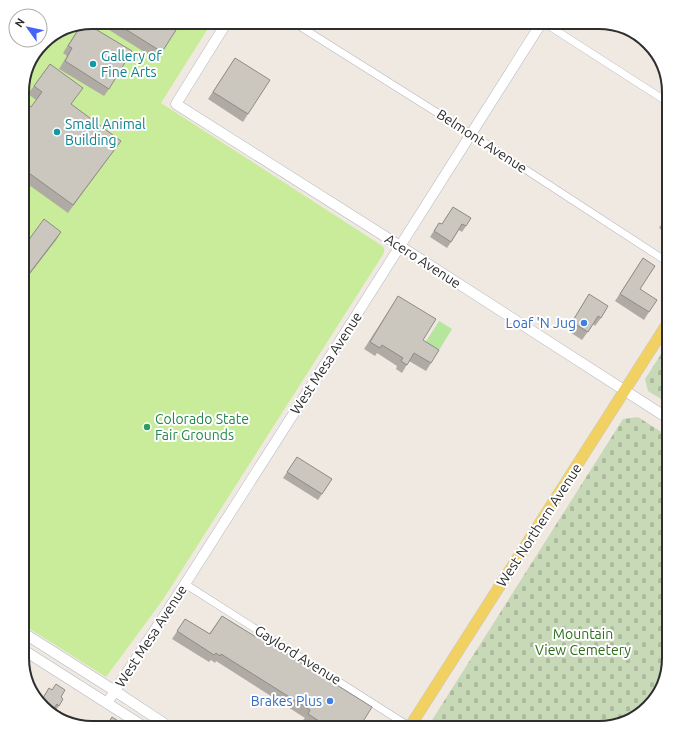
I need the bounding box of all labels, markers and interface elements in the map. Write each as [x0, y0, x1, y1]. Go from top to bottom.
north arrow [8, 8, 48, 48]
text: N [12, 16, 27, 29]
place label: Gallery of Fine Arts [101, 48, 162, 80]
marker: Gallery of Fine Arts [88, 59, 98, 69]
street label: Belmont Avenue [434, 106, 530, 176]
place label: Small Animal Building [65, 116, 146, 148]
marker: Small Animal Building [52, 127, 62, 137]
street label: Acero Avenue [382, 231, 464, 291]
street label: West Mesa Avenue [287, 309, 365, 417]
place label: Loaf 'N Jug [505, 315, 576, 331]
marker: Loaf 'N Jug [579, 318, 589, 328]
place label: Colorado State Fair Grounds [155, 411, 249, 443]
marker: Colorado State Fair Grounds [142, 422, 152, 432]
street label: West Northern Avenue [493, 460, 585, 590]
street label: West Mesa Avenue [112, 582, 190, 690]
street label: Gaylord Avenue [252, 622, 344, 688]
park label: Mountain View Cemetery [535, 626, 631, 658]
place label: Brakes Plus [251, 693, 322, 709]
marker: Brakes Plus [325, 696, 335, 706]

